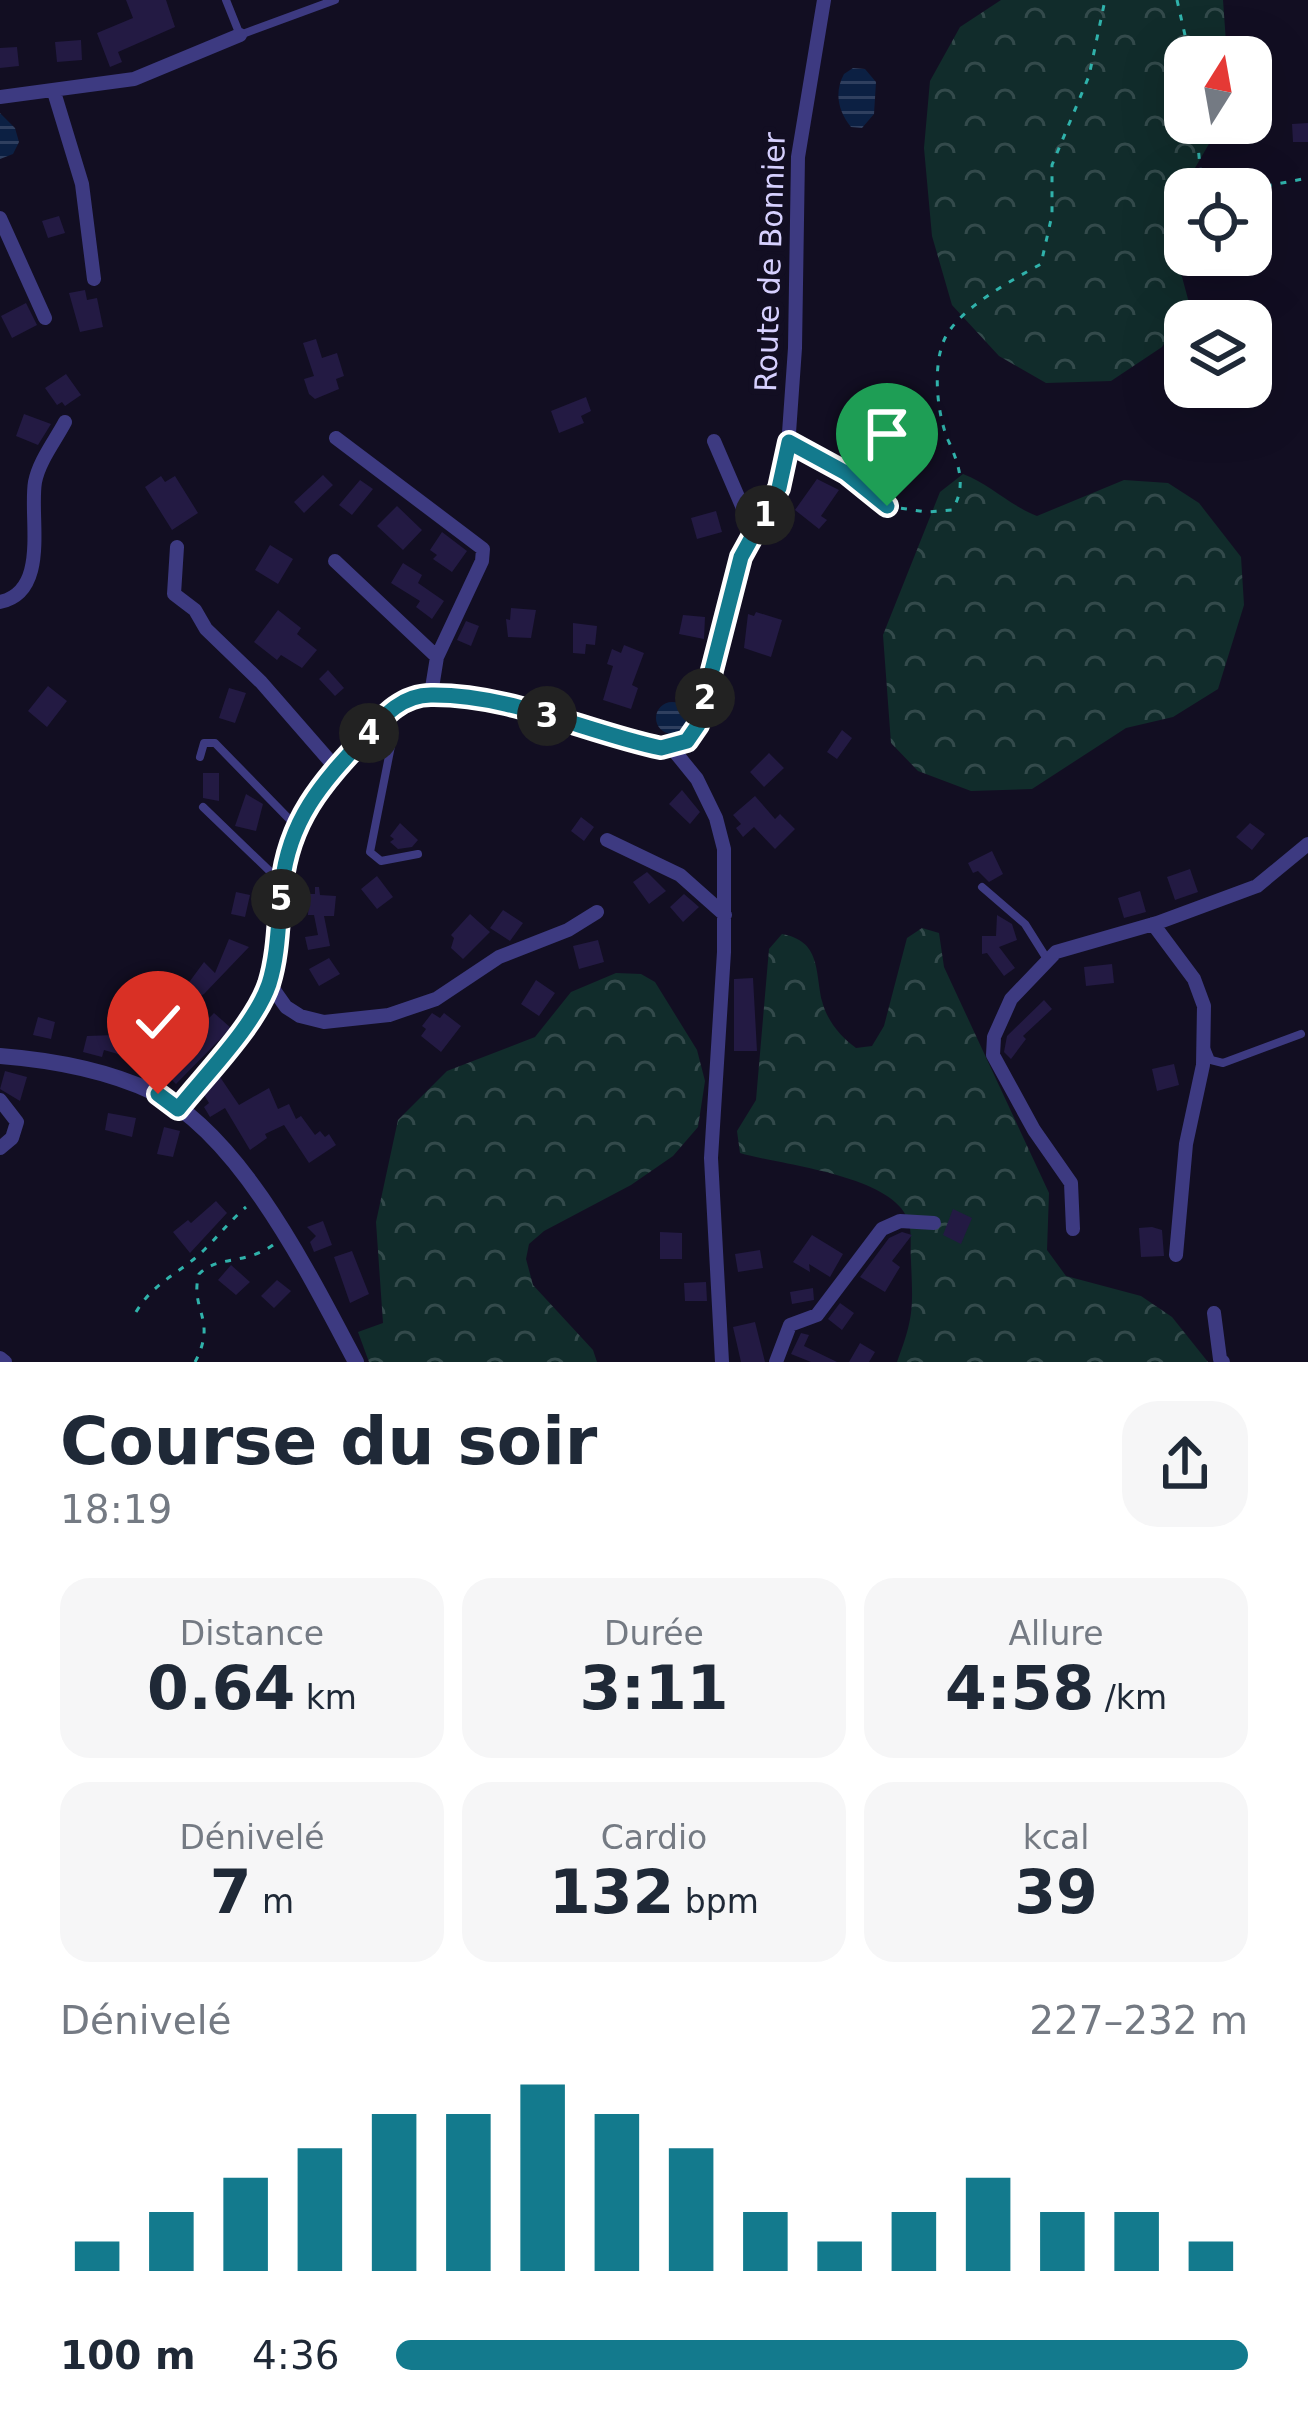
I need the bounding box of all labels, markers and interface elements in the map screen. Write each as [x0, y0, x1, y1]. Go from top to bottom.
north arrow [1164, 36, 1272, 144]
map controls [1164, 36, 1272, 408]
street label: Route de Bonnier [748, 131, 792, 392]
button: locate [1164, 168, 1272, 276]
button: layers [1164, 300, 1272, 408]
pin [836, 383, 938, 506]
icon: arrive [854, 401, 920, 467]
pin: 1 [735, 485, 795, 545]
text: 1 [754, 495, 776, 534]
pin: 2 [675, 668, 735, 728]
text: 2 [694, 678, 716, 717]
pin: 3 [517, 686, 577, 746]
text: 3 [536, 696, 558, 735]
pin: 4 [339, 703, 399, 763]
text: 4 [358, 713, 380, 752]
pin: 5 [251, 869, 311, 929]
text: 5 [270, 879, 292, 918]
pin [107, 971, 209, 1094]
icon: check [125, 989, 191, 1055]
button: share [1122, 1401, 1248, 1527]
text: Course du soir [60, 1403, 597, 1480]
text: 18:19 [60, 1487, 172, 1532]
text: Distance [180, 1614, 324, 1653]
text: Durée [604, 1614, 704, 1653]
text: Allure [1009, 1614, 1103, 1653]
text: 0.64 [147, 1653, 295, 1723]
text: 3:11 [579, 1653, 729, 1723]
text: 4:58 [945, 1653, 1094, 1723]
text: km [295, 1678, 357, 1717]
text: /km [1094, 1678, 1167, 1717]
text: Dénivelé [179, 1818, 325, 1857]
text: Cardio [601, 1818, 707, 1857]
text: kcal [1023, 1818, 1089, 1857]
text: 7 [210, 1857, 252, 1927]
text: 132 [549, 1857, 674, 1927]
text: 39 [1014, 1857, 1098, 1927]
text: m [252, 1882, 294, 1921]
text: bpm [674, 1882, 759, 1921]
text: Dénivelé [60, 1998, 231, 2043]
text: 227–232 m [1029, 1998, 1248, 2043]
text: 100 m [60, 2333, 196, 2378]
text: 4:36 [252, 2333, 340, 2378]

